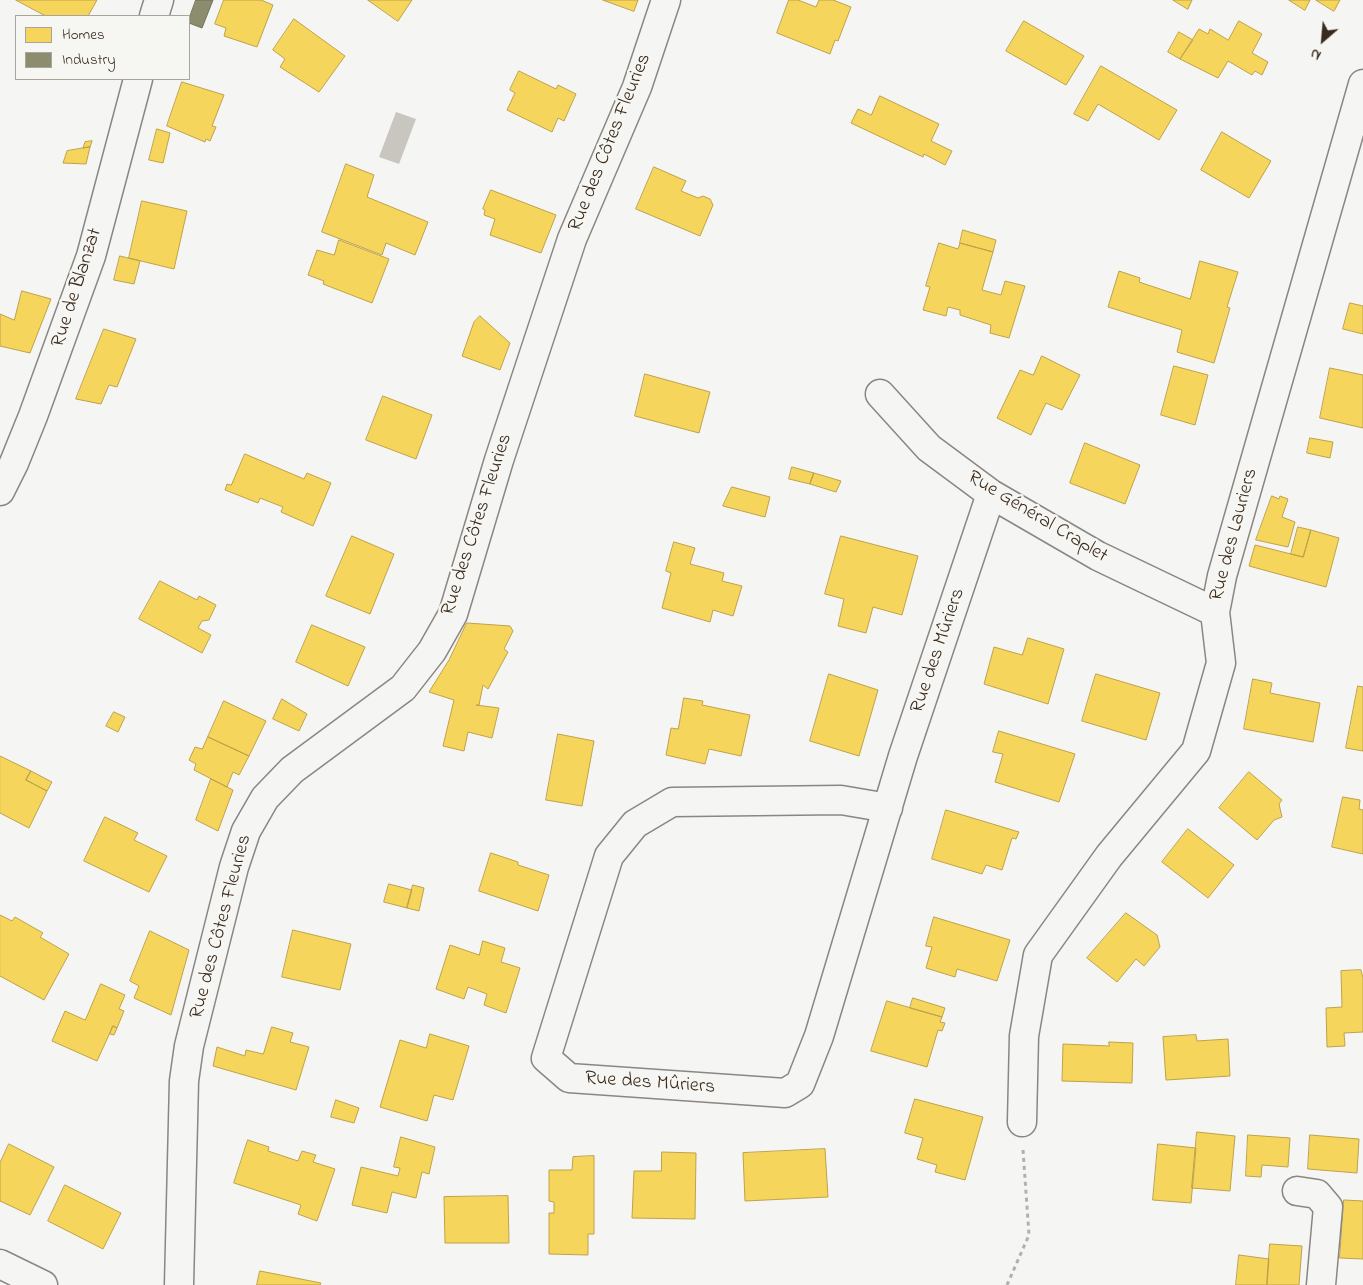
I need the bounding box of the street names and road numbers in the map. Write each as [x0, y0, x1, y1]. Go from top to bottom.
street label: Rue des Côtes Fleuries [564, 51, 658, 235]
street label: Rue de Blanzat [47, 225, 109, 351]
street label: Rue des Côtes Fleuries [437, 431, 519, 619]
street label: Rue des Lauriers [1206, 466, 1264, 604]
street label: Rue Général Craplet [963, 467, 1111, 569]
street label: Rue des Mûriers [906, 585, 972, 717]
street label: Rue des Côtes Fleuries [186, 832, 258, 1022]
street label: Rue des Mûriers [584, 1067, 716, 1101]

